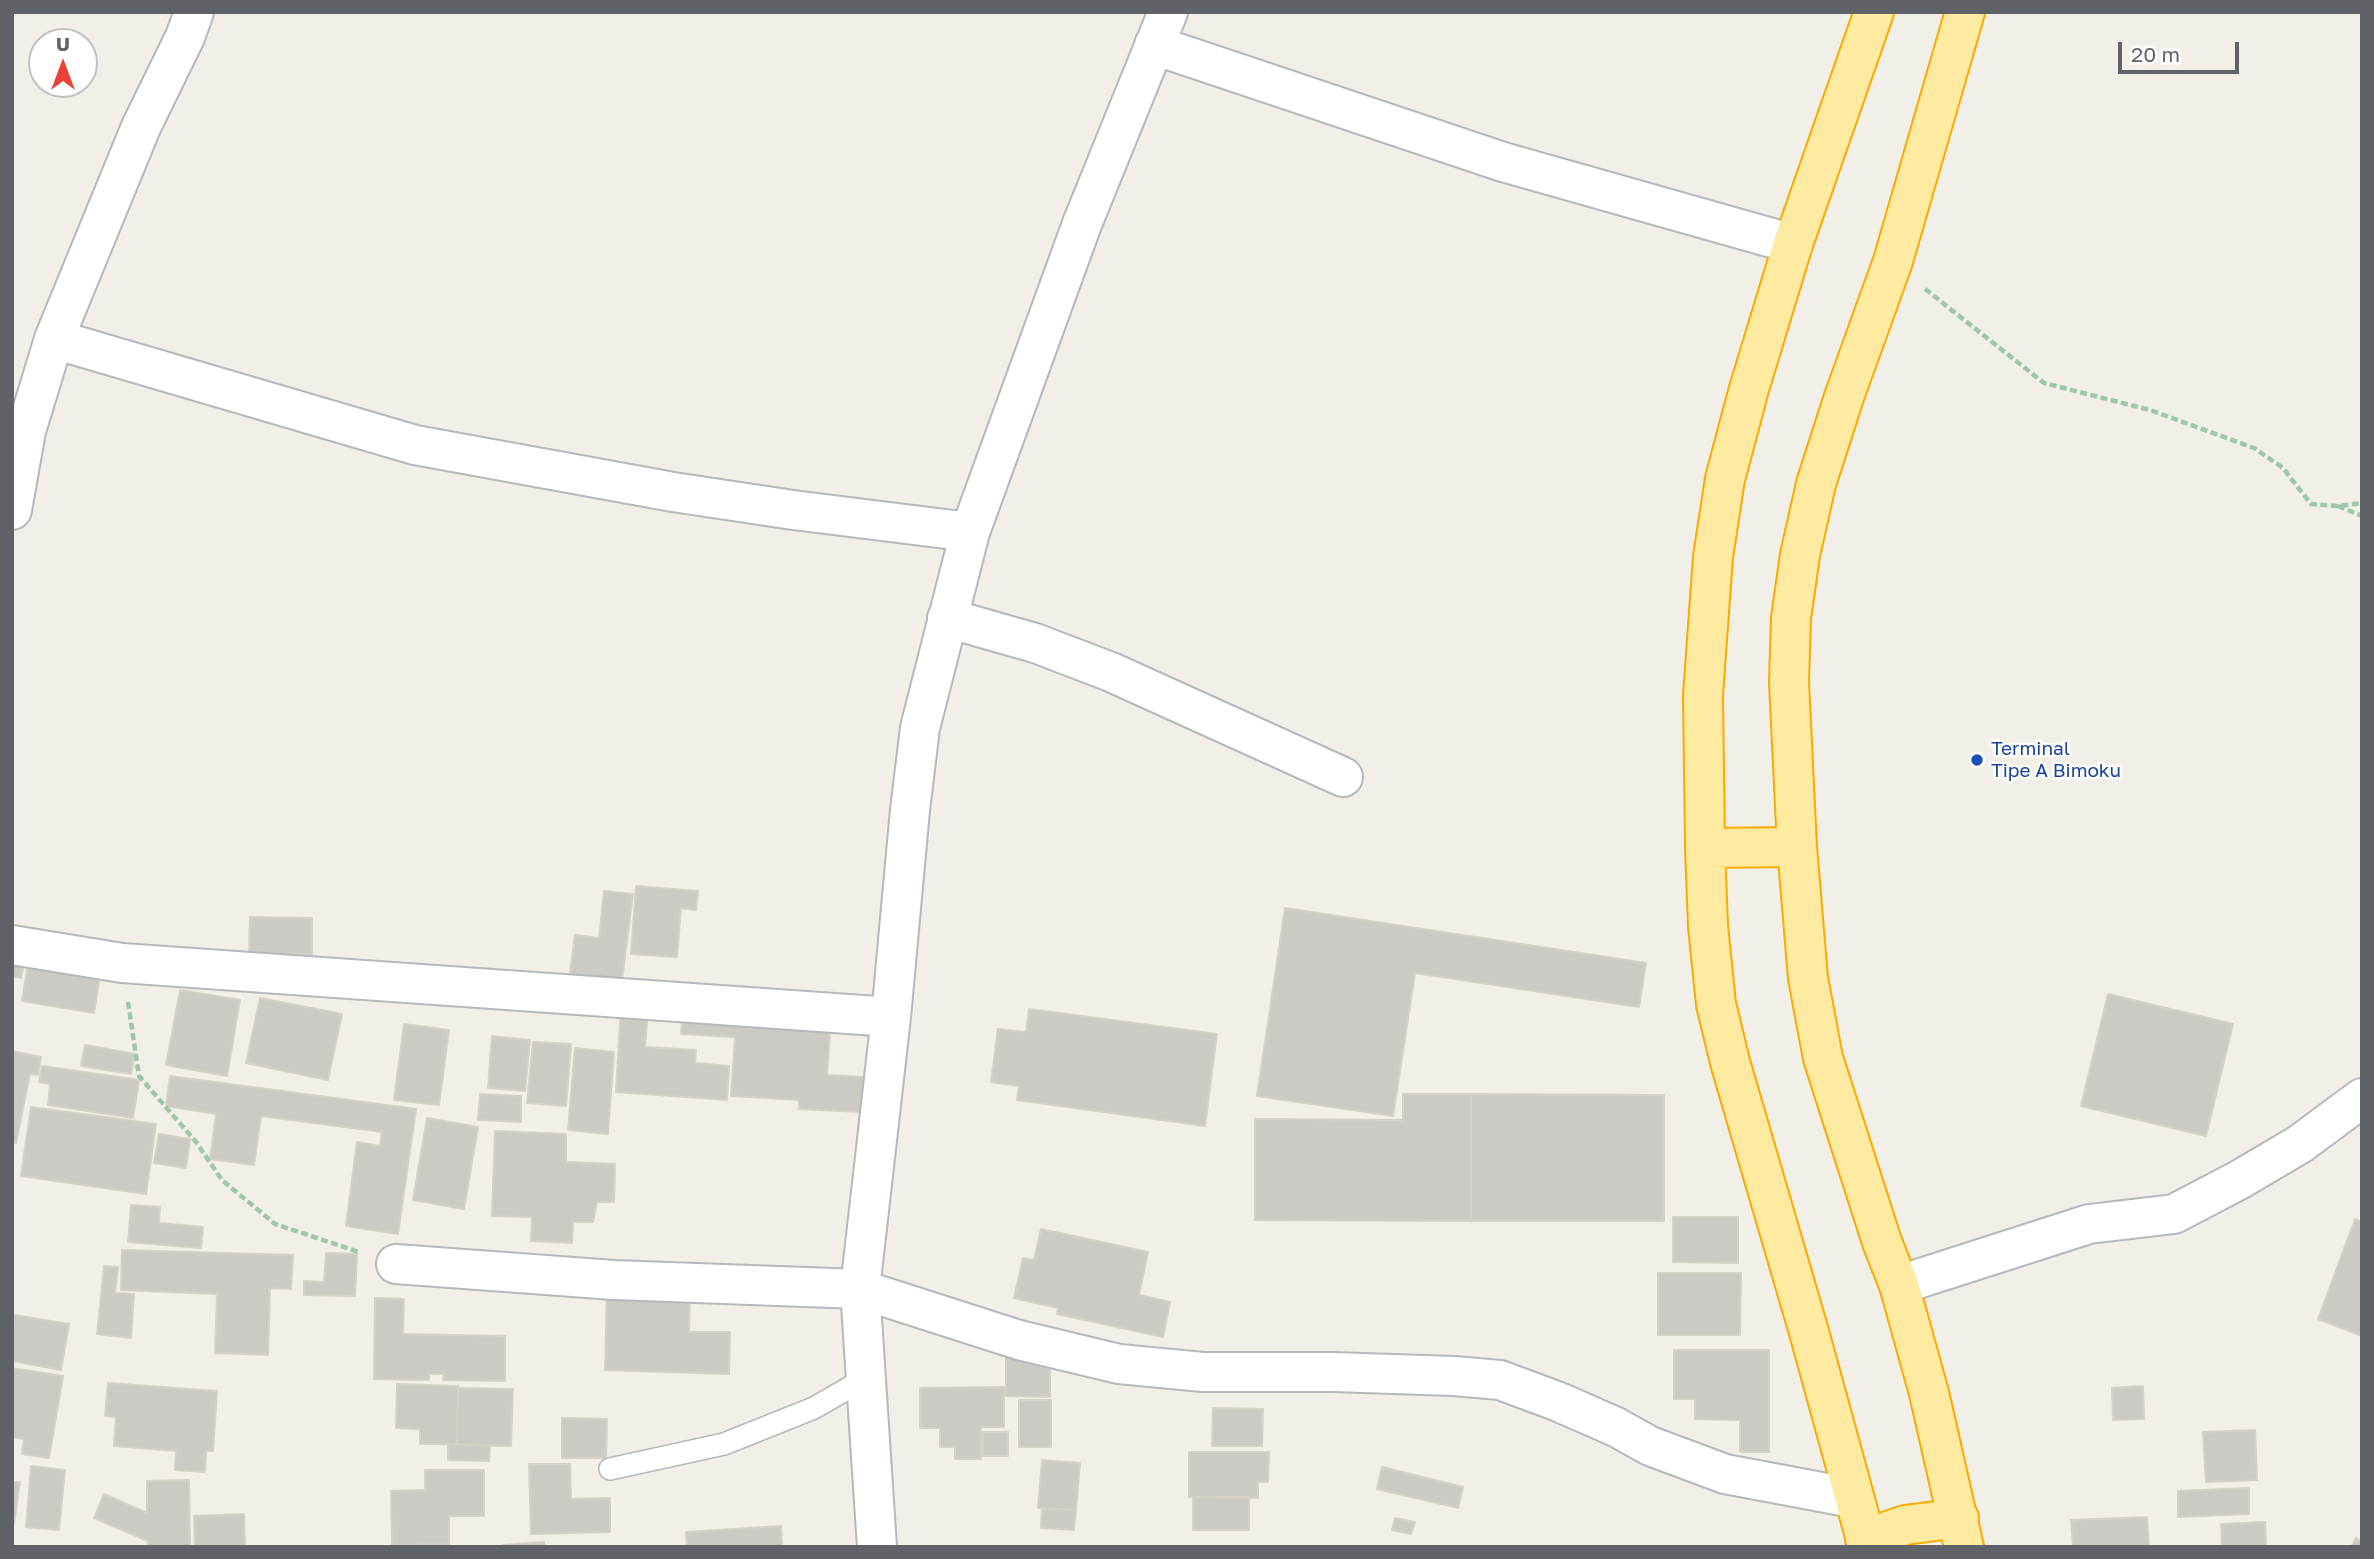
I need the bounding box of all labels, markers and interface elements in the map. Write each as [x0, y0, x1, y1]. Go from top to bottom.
north arrow [28, 28, 98, 98]
scale bar [2122, 28, 2243, 72]
text: U [56, 32, 70, 55]
text: 20 m [2131, 41, 2180, 67]
place label: Terminal Tipe A Bimoku [1991, 738, 2121, 782]
marker: Terminal Tipe A Bimoku [1969, 752, 1985, 768]

